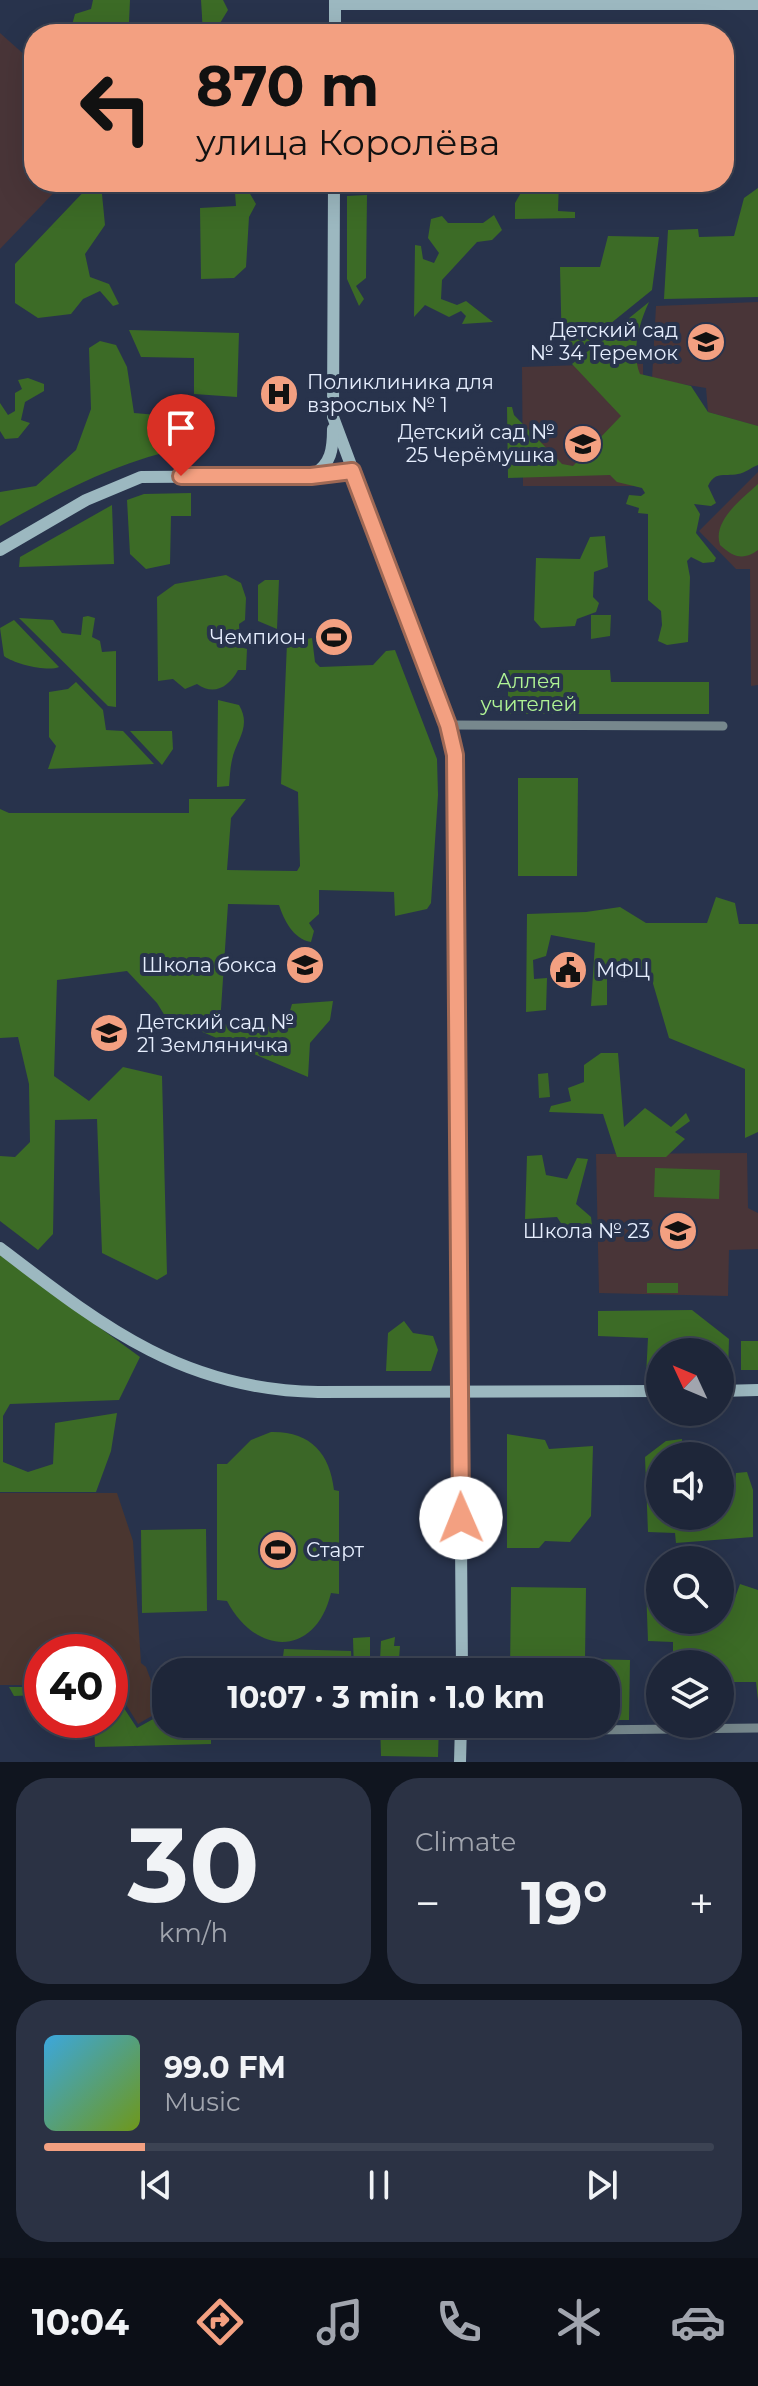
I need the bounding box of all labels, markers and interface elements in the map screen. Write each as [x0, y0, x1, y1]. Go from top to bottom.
text: 870 m [196, 52, 379, 120]
icon: left [64, 56, 168, 160]
text: улица Королёва [196, 120, 500, 164]
place label: Детский сад № 34 Теремок [530, 318, 678, 365]
school or university icon: Детский сад № 34 Теремок [685, 321, 727, 363]
place label: Поликлиника для взрослых № 1 [307, 370, 494, 417]
hospital icon: Поликлиника для взрослых № 1 [258, 373, 300, 415]
pin [147, 394, 215, 476]
icon: arrive [159, 406, 203, 450]
place label: Детский сад № 25 Черёмушка [398, 420, 555, 467]
school or university icon: Детский сад № 25 Черёмушка [562, 423, 604, 465]
sports icon: Чемпион [313, 616, 355, 658]
place label: Чемпион [210, 625, 306, 649]
park label: Аллея учителей [480, 669, 577, 716]
school or university icon: Школа бокса [284, 944, 326, 986]
public building icon: МФЦ [547, 949, 589, 991]
place label: Школа бокса [142, 953, 277, 977]
place label: МФЦ [596, 958, 650, 982]
place label: Детский сад № 21 Земляничка [137, 1010, 294, 1057]
school or university icon: Детский сад № 21 Земляничка [88, 1012, 130, 1054]
school or university icon: Школа № 23 [657, 1210, 699, 1252]
place label: Школа № 23 [523, 1219, 650, 1243]
north arrow [646, 1338, 734, 1426]
map controls [646, 1338, 734, 1738]
button: sound [646, 1442, 734, 1530]
position arrow [419, 1476, 503, 1560]
sports icon: Старт [257, 1529, 299, 1571]
place label: Старт [306, 1538, 364, 1562]
button: search [646, 1546, 734, 1634]
speed limit sign: 40 [24, 1634, 128, 1738]
button: layers [646, 1650, 734, 1738]
text: 10:07 · 3 min · 1.0 km [227, 1679, 545, 1716]
text: 30 [127, 1801, 260, 1928]
text: Climate [415, 1826, 516, 1858]
text: 19° [521, 1866, 608, 1939]
text: − [415, 1876, 440, 1930]
text: + [689, 1876, 714, 1930]
text: km/h [159, 1917, 228, 1949]
text: 99.0 FM [164, 2049, 286, 2086]
text: Music [164, 2086, 241, 2118]
icon: previous [134, 2163, 178, 2207]
icon: pause [357, 2163, 401, 2207]
icon: next [580, 2163, 624, 2207]
icon: directions [192, 2294, 248, 2350]
icon: music [312, 2294, 368, 2350]
icon: phone [431, 2294, 487, 2350]
icon: climate [551, 2294, 607, 2350]
icon: car [670, 2294, 726, 2350]
text: 10:04 [32, 2300, 129, 2344]

